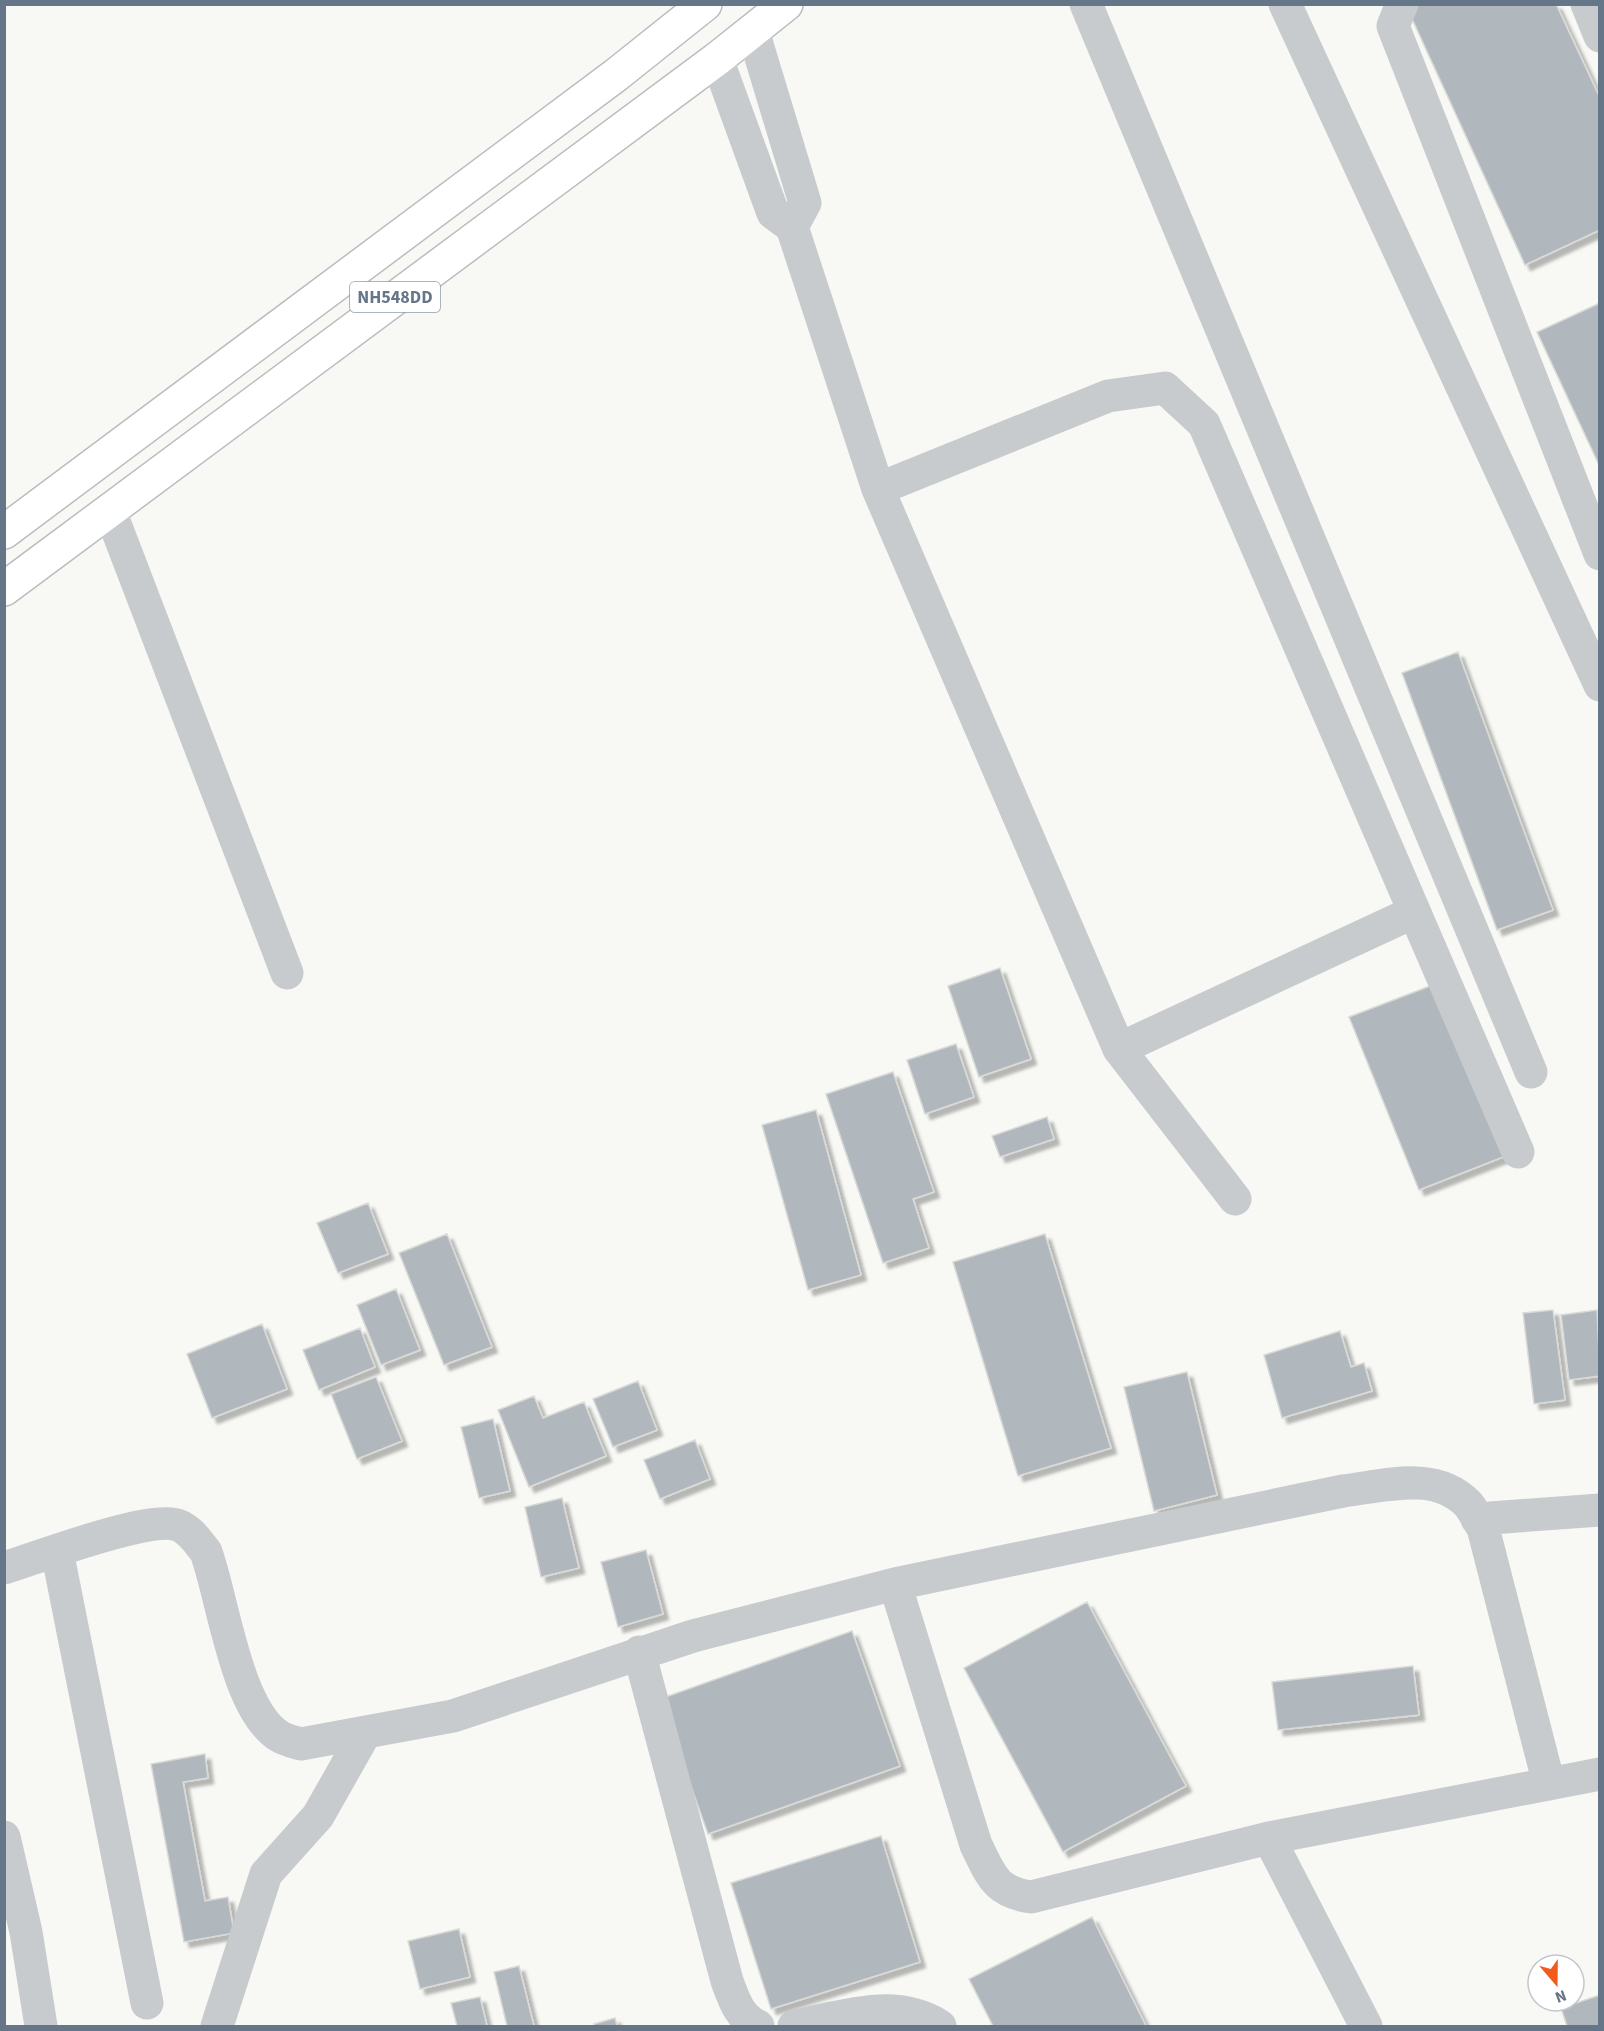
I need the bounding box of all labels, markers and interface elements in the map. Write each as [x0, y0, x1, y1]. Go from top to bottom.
road number: NH548DD [350, 282, 440, 312]
north arrow [1526, 1953, 1586, 2013]
text: N [1552, 1984, 1570, 2008]

